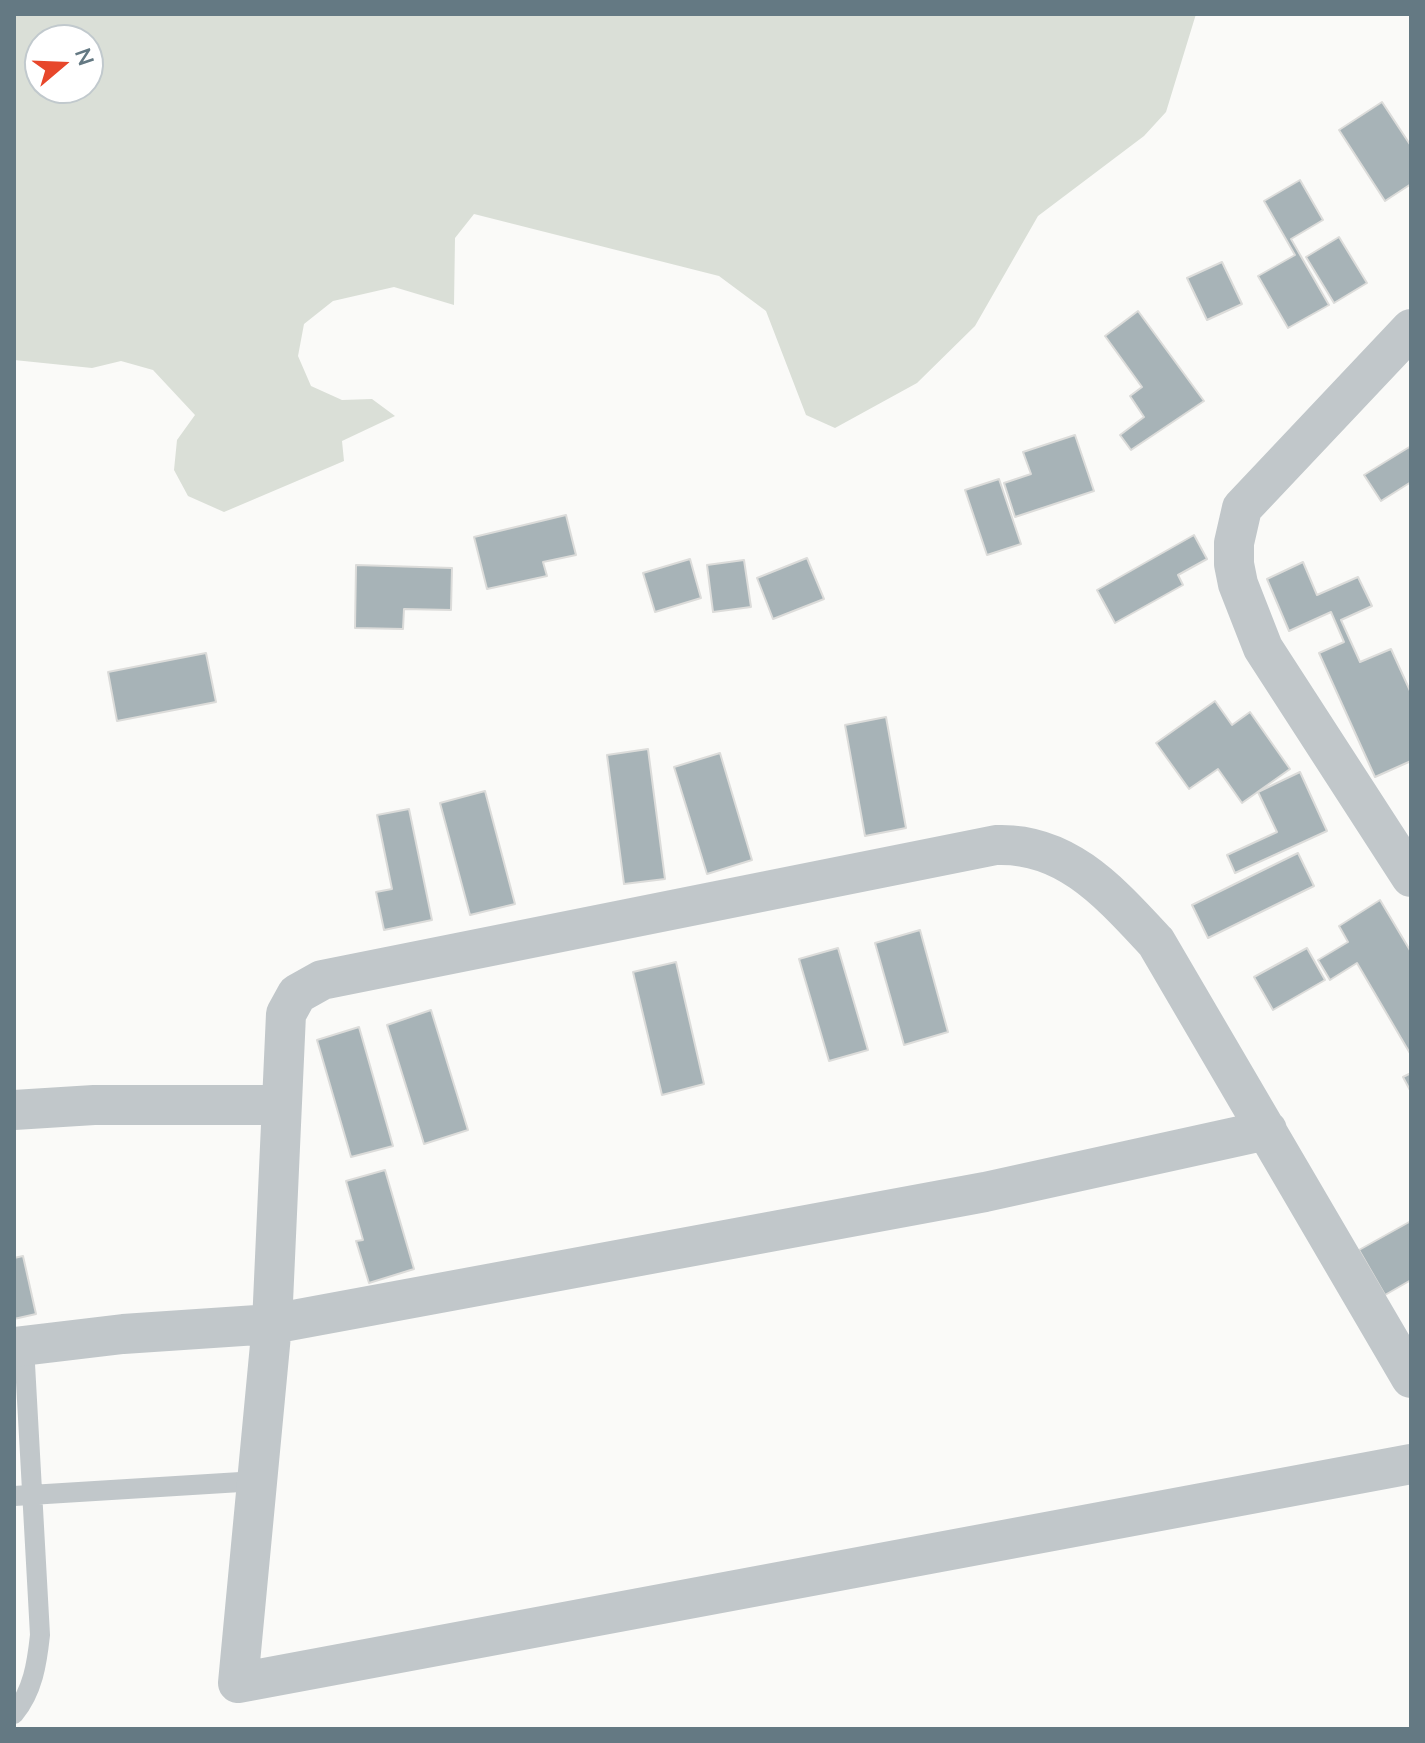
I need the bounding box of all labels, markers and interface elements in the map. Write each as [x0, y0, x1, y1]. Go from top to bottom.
north arrow [24, 24, 104, 104]
text: N [69, 44, 101, 69]

